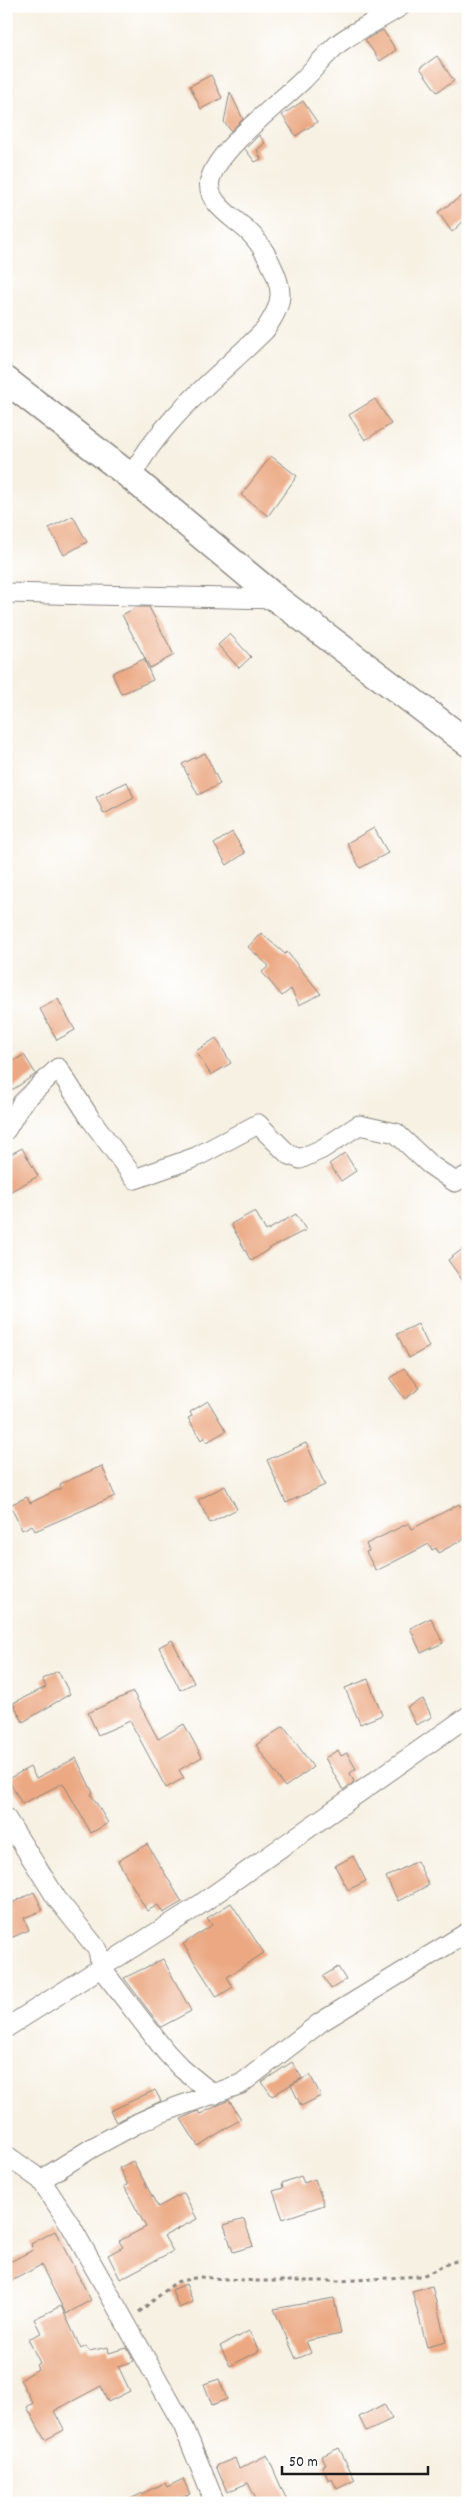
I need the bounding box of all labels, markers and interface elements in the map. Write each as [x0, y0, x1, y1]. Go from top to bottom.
scale bar [282, 2444, 428, 2476]
text: 50 m [289, 2452, 318, 2474]

